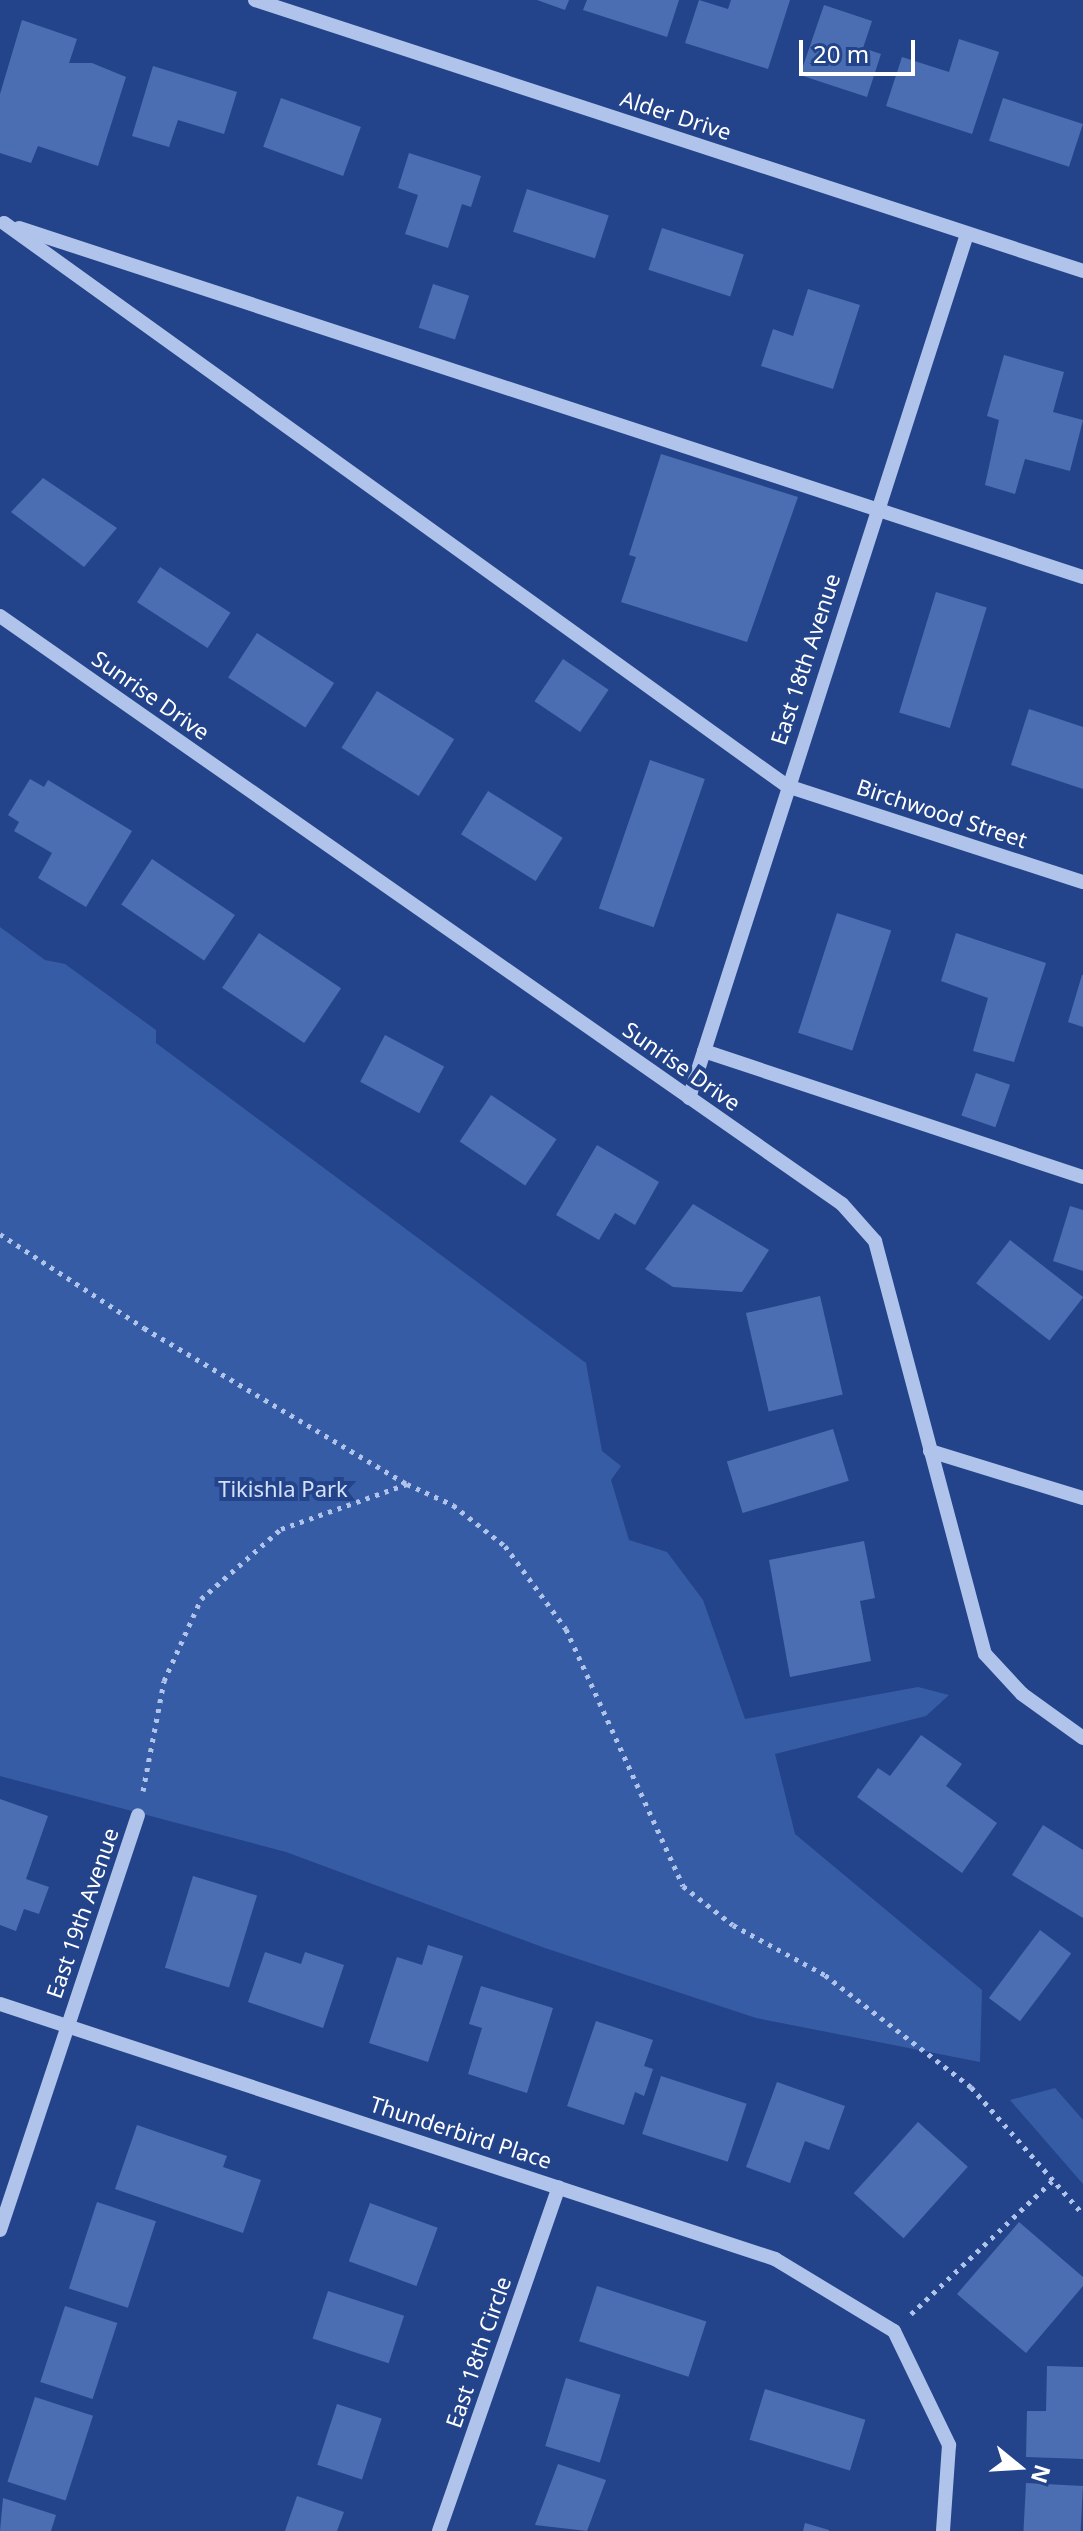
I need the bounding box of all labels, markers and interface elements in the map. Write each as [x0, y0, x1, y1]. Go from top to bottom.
scale bar [803, 24, 919, 74]
text: 20 m [813, 37, 869, 70]
street label: Alder Drive [617, 85, 735, 145]
street label: East 18th Avenue [765, 570, 845, 748]
street label: Sunrise Drive [87, 645, 215, 745]
street label: Birchwood Street [854, 773, 1030, 853]
street label: Sunrise Drive [618, 1016, 746, 1116]
park label: Tikishla Park [218, 1476, 348, 1502]
street label: East 19th Avenue [40, 1824, 124, 2002]
street label: Thunderbird Place [367, 2090, 555, 2174]
street label: East 18th Circle [440, 2273, 516, 2431]
north arrow [979, 2427, 1059, 2507]
text: N [1025, 2461, 1059, 2488]

